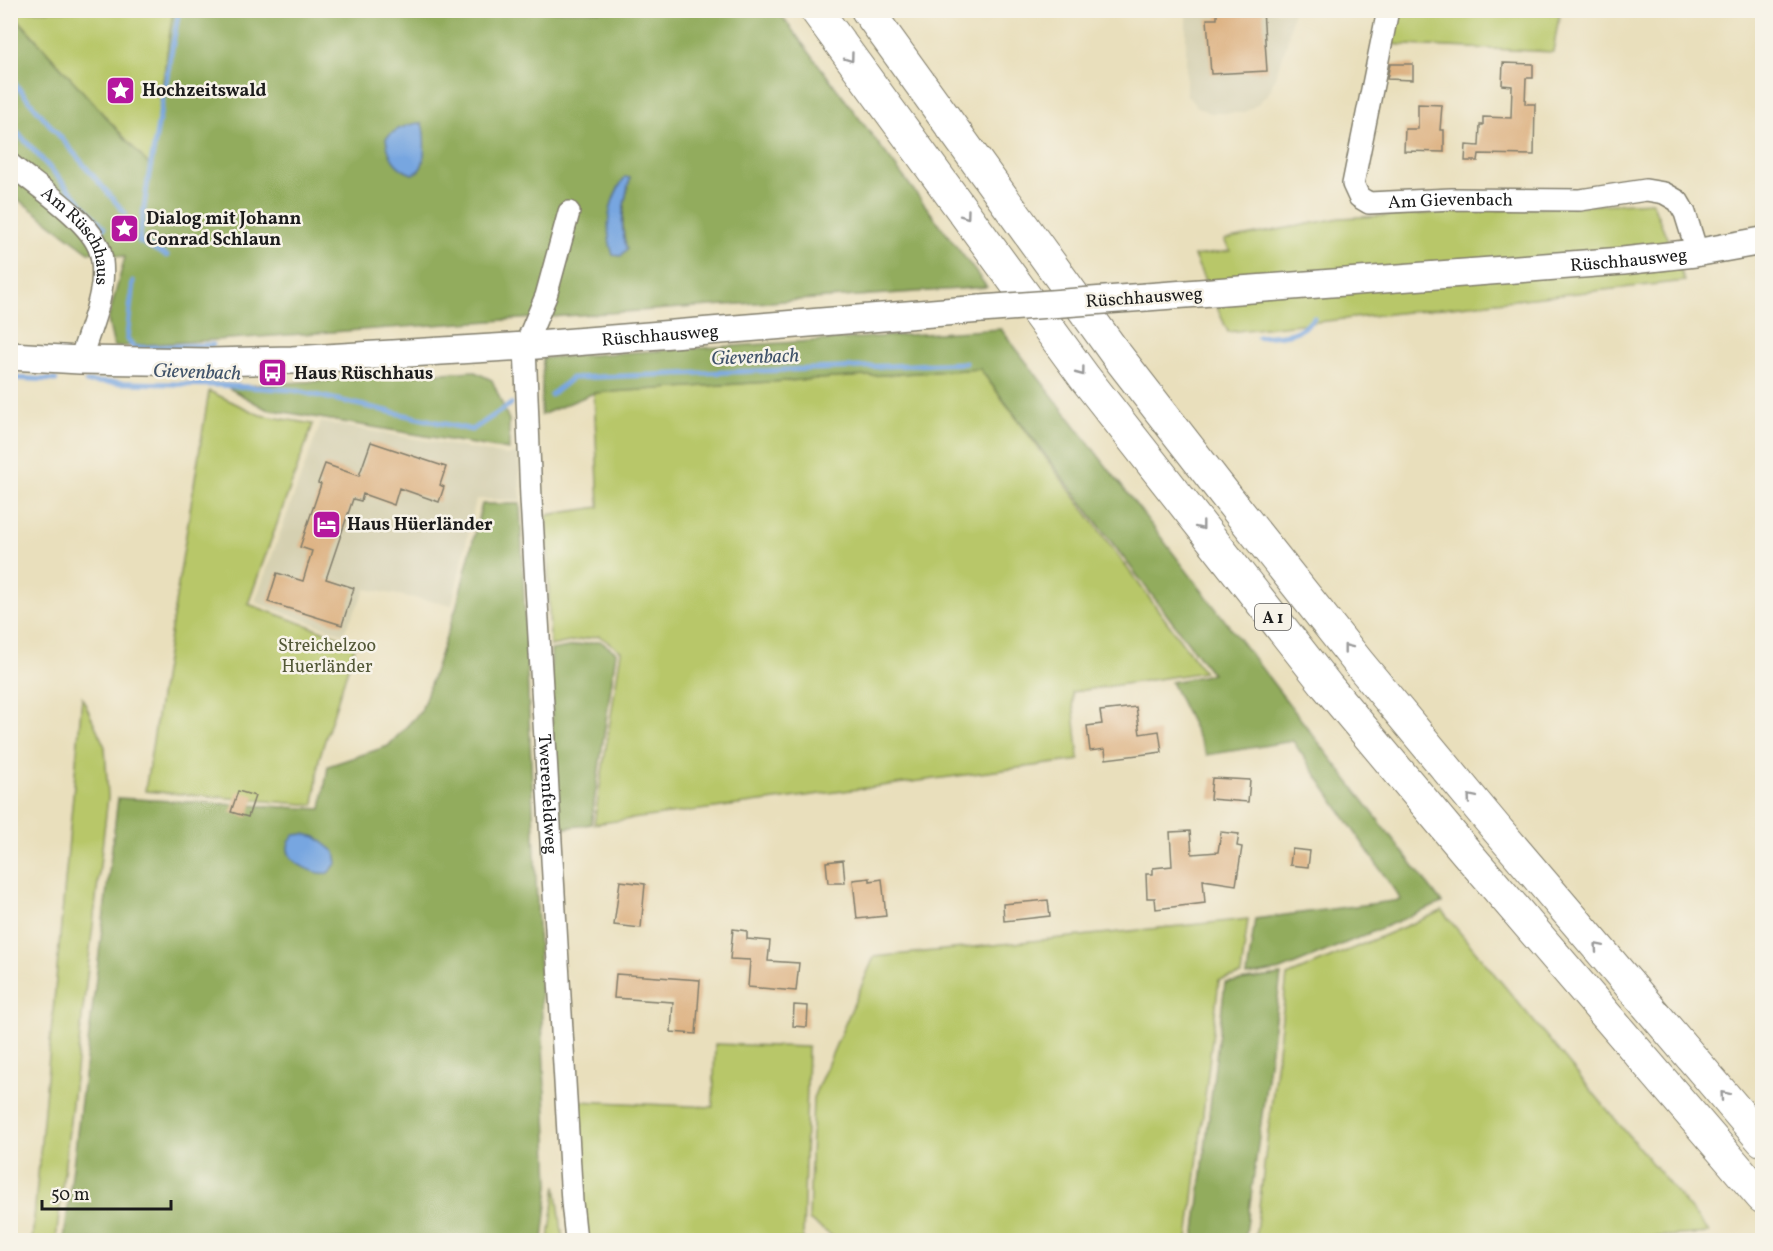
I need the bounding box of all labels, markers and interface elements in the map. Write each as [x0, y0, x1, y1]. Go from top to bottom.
one-way arrow [843, 51, 854, 62]
place icon: Hochzeitswald [105, 74, 137, 106]
place label: Hochzeitswald [142, 79, 266, 104]
street label: Am Rüschhaus [35, 181, 114, 286]
street label: Am Gievenbach [1387, 188, 1513, 216]
place label: Dialog mit Johann Conrad Schlaun [146, 207, 302, 253]
one-way arrow [958, 209, 969, 220]
place icon: Dialog mit Johann Conrad Schlaun [109, 212, 141, 244]
street label: Rüschhausweg [1569, 243, 1688, 279]
street label: Rüschhausweg [1085, 282, 1203, 315]
street label: Rüschhausweg [601, 319, 720, 354]
water label: Gievenbach [711, 342, 800, 374]
water label: Gievenbach [152, 357, 242, 389]
bus stop icon: Haus Rüschhaus [257, 357, 289, 389]
place label: Haus Rüschhaus [294, 362, 433, 387]
one-way arrow [1073, 366, 1084, 377]
hotel icon: Haus Hüerländer [310, 508, 342, 540]
place label: Haus Hüerländer [347, 513, 493, 538]
one-way arrow [1193, 519, 1204, 530]
road number: A 1 [1255, 604, 1291, 630]
park label: Streichelzoo Huerländer [278, 634, 376, 680]
one-way arrow [1344, 644, 1355, 655]
street label: Twerenfeldweg [531, 733, 563, 855]
one-way arrow [1468, 794, 1479, 805]
one-way arrow [1594, 943, 1605, 954]
one-way arrow [1721, 1091, 1732, 1102]
scale bar [42, 1173, 171, 1211]
text: 50 m [51, 1183, 90, 1208]

